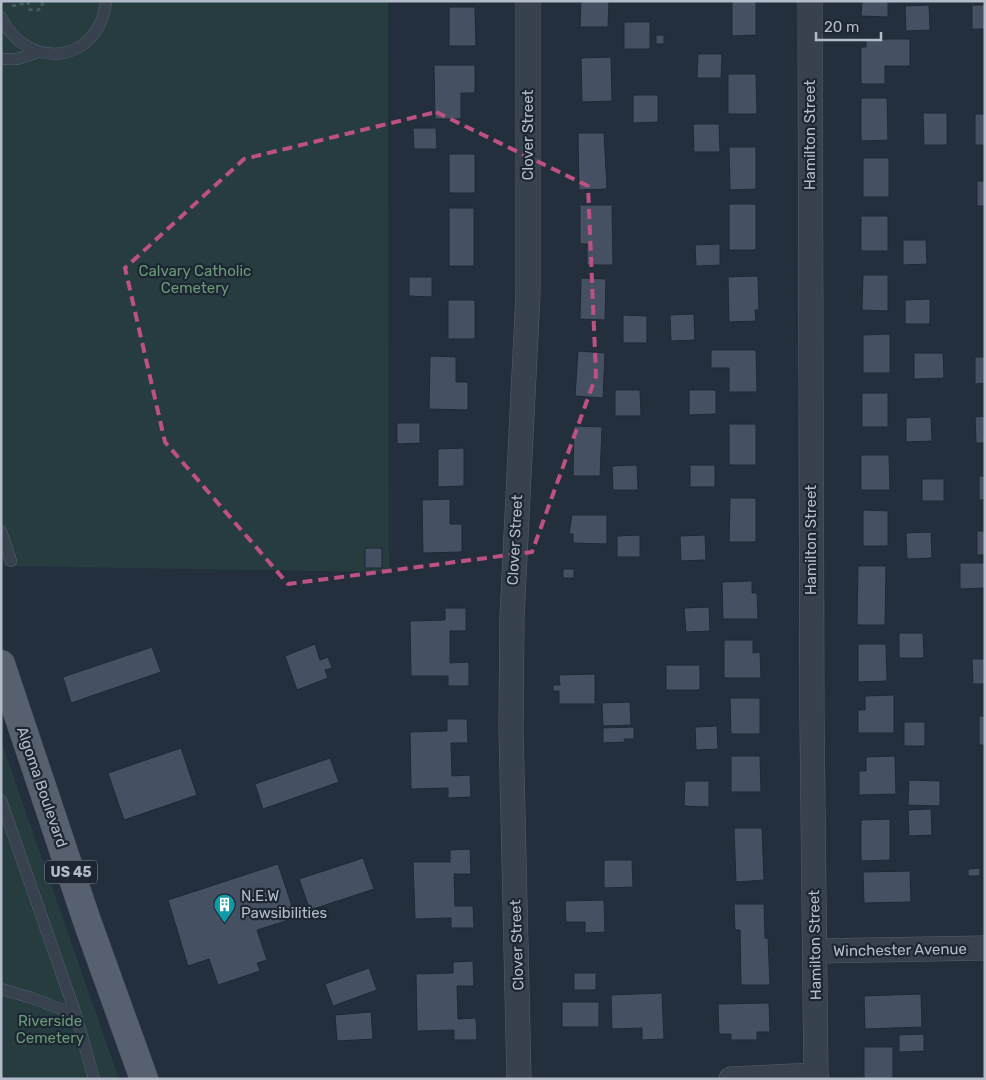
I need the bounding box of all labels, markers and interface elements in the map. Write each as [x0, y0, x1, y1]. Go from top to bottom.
scale bar [816, 10, 881, 42]
text: 20 m [824, 18, 859, 36]
street label: Hamilton Street [801, 80, 819, 190]
street label: Clover Street [519, 89, 537, 180]
park label: Calvary Catholic Cemetery [139, 262, 251, 297]
street label: Hamilton Street [802, 485, 820, 595]
street label: Clover Street [504, 494, 526, 586]
street label: Algoma Boulevard [13, 724, 71, 850]
road number: US 45 [45, 860, 97, 884]
place label: N.E.W Pawsibilities [241, 887, 328, 922]
street label: Hamilton Street [805, 890, 825, 1000]
building icon: N.E.W Pawsibilities [213, 893, 237, 924]
street label: Clover Street [506, 899, 528, 991]
street label: Winchester Avenue [833, 940, 967, 960]
park label: Riverside Cemetery [16, 1012, 84, 1047]

